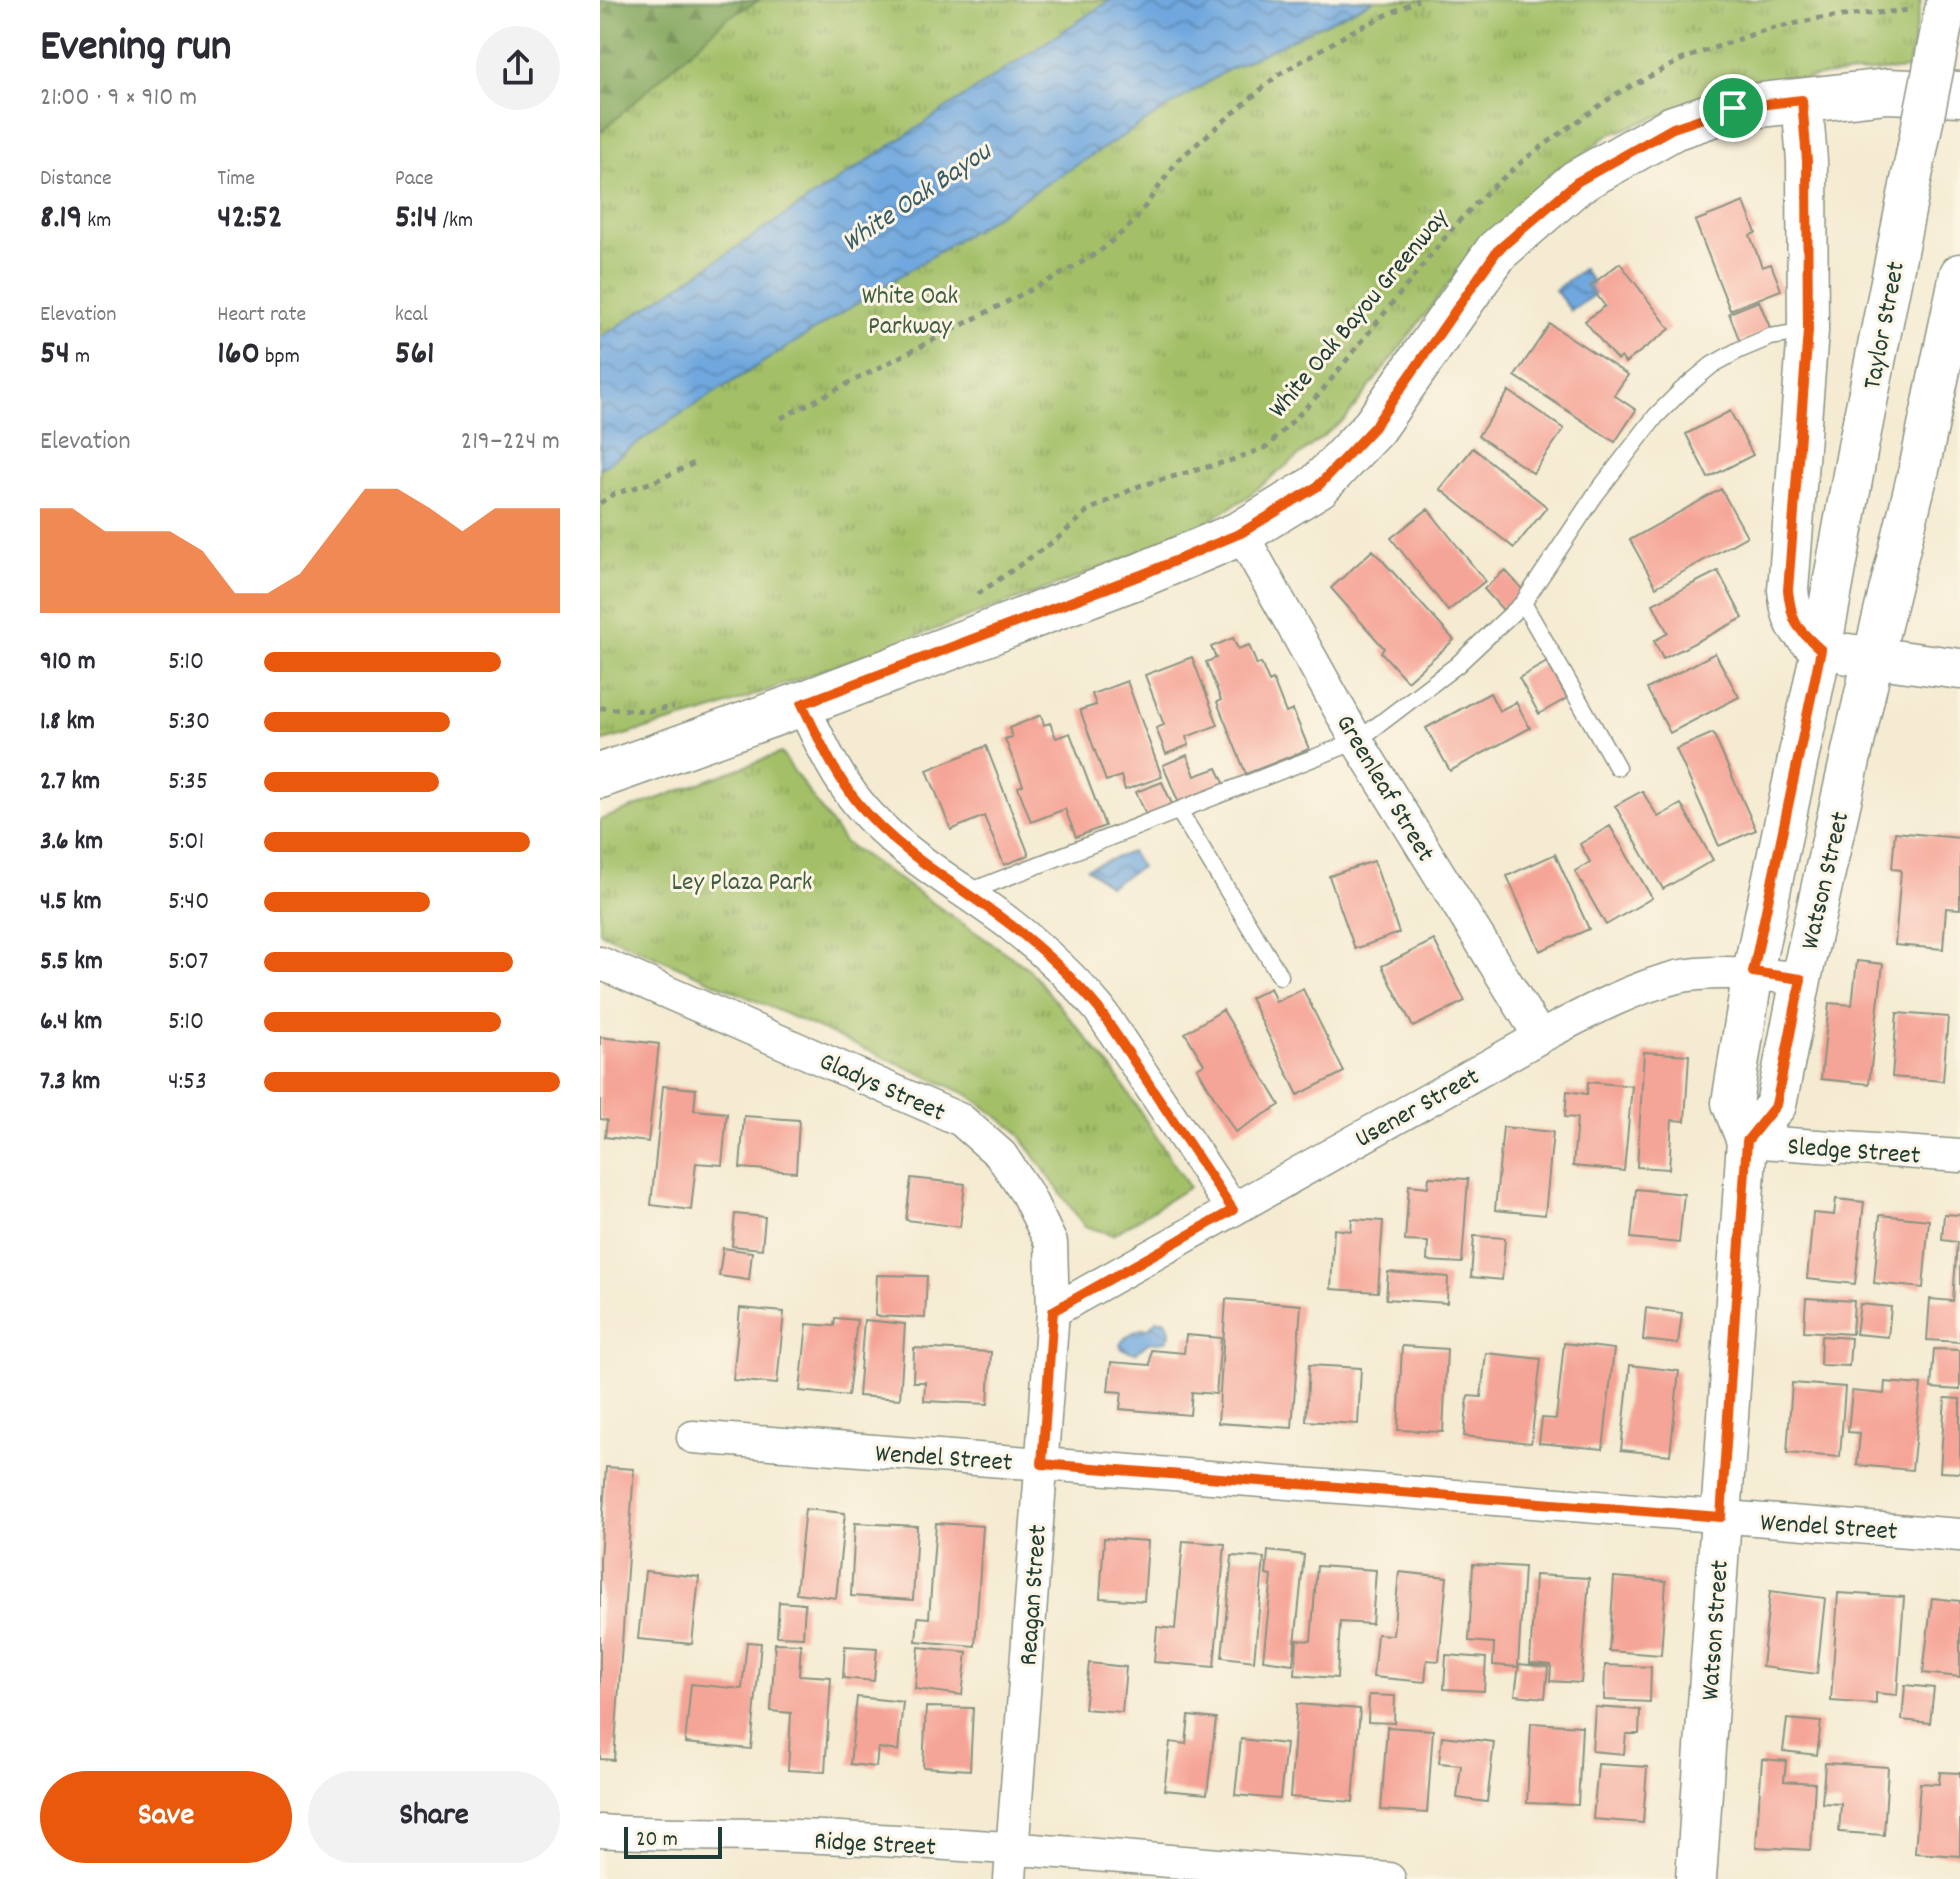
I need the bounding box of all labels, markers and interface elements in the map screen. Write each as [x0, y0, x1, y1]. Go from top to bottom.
text: Evening run [40, 18, 231, 81]
button: share [476, 26, 560, 110]
pin [1699, 74, 1767, 142]
text: 21:00 · 9 × 910 m [40, 80, 197, 117]
icon: arrive [1711, 86, 1755, 130]
water label: White Oak Bayou [835, 133, 1002, 264]
text: Distance [40, 164, 112, 195]
text: Time [217, 164, 255, 195]
text: Pace [395, 164, 434, 195]
text: 8.19 [40, 195, 82, 244]
text: 42:52 [217, 195, 283, 244]
text: 5:14 [395, 195, 438, 244]
street label: White Oak Bayou Greenway [1261, 201, 1459, 427]
text: km [82, 206, 111, 237]
text: /km [438, 206, 473, 237]
street label: Taylor Street [1855, 258, 1916, 393]
park label: White Oak Parkway [862, 279, 958, 346]
text: Elevation [40, 300, 117, 331]
text: Heart rate [217, 300, 306, 331]
text: kcal [395, 300, 428, 331]
text: 54 [40, 331, 70, 380]
text: 160 [217, 331, 260, 380]
text: 561 [395, 331, 435, 380]
text: m [70, 342, 90, 373]
text: bpm [260, 342, 300, 373]
text: Elevation [40, 424, 130, 461]
text: 219–224 m [461, 424, 560, 461]
text: 910 m [40, 644, 96, 681]
text: 5:10 [168, 644, 204, 681]
text: 1.8 km [40, 704, 95, 741]
text: 5:30 [168, 704, 210, 741]
street label: Greenleaf Street [1325, 708, 1443, 870]
text: 2.7 km [40, 764, 100, 801]
text: 5:35 [168, 764, 208, 801]
street label: Watson Street [1793, 808, 1860, 953]
text: 3.6 km [40, 824, 103, 861]
text: 5:01 [168, 824, 204, 861]
park label: Ley Plaza Park [671, 865, 813, 902]
text: 4.5 km [40, 884, 102, 921]
text: 5:40 [168, 884, 209, 921]
text: 5.5 km [40, 944, 103, 981]
text: 5:07 [168, 944, 208, 981]
text: 6.4 km [40, 1004, 102, 1041]
text: 5:10 [168, 1004, 204, 1041]
street label: Gladys Street [813, 1044, 951, 1133]
street label: Usener Street [1349, 1059, 1487, 1158]
text: 7.3 km [40, 1064, 100, 1101]
text: 4:53 [168, 1064, 207, 1101]
street label: Sledge Street [1786, 1129, 1922, 1176]
street label: Wendel Street [874, 1436, 1014, 1483]
street label: Wendel Street [1759, 1505, 1899, 1552]
street label: Reagan Street [1011, 1523, 1058, 1667]
street label: Watson Street [1693, 1559, 1740, 1702]
button: Save [40, 1771, 292, 1863]
button: Share [308, 1771, 560, 1863]
scale bar [624, 1823, 722, 1859]
street label: Ridge Street [813, 1824, 937, 1867]
text: 20 m [636, 1825, 678, 1856]

